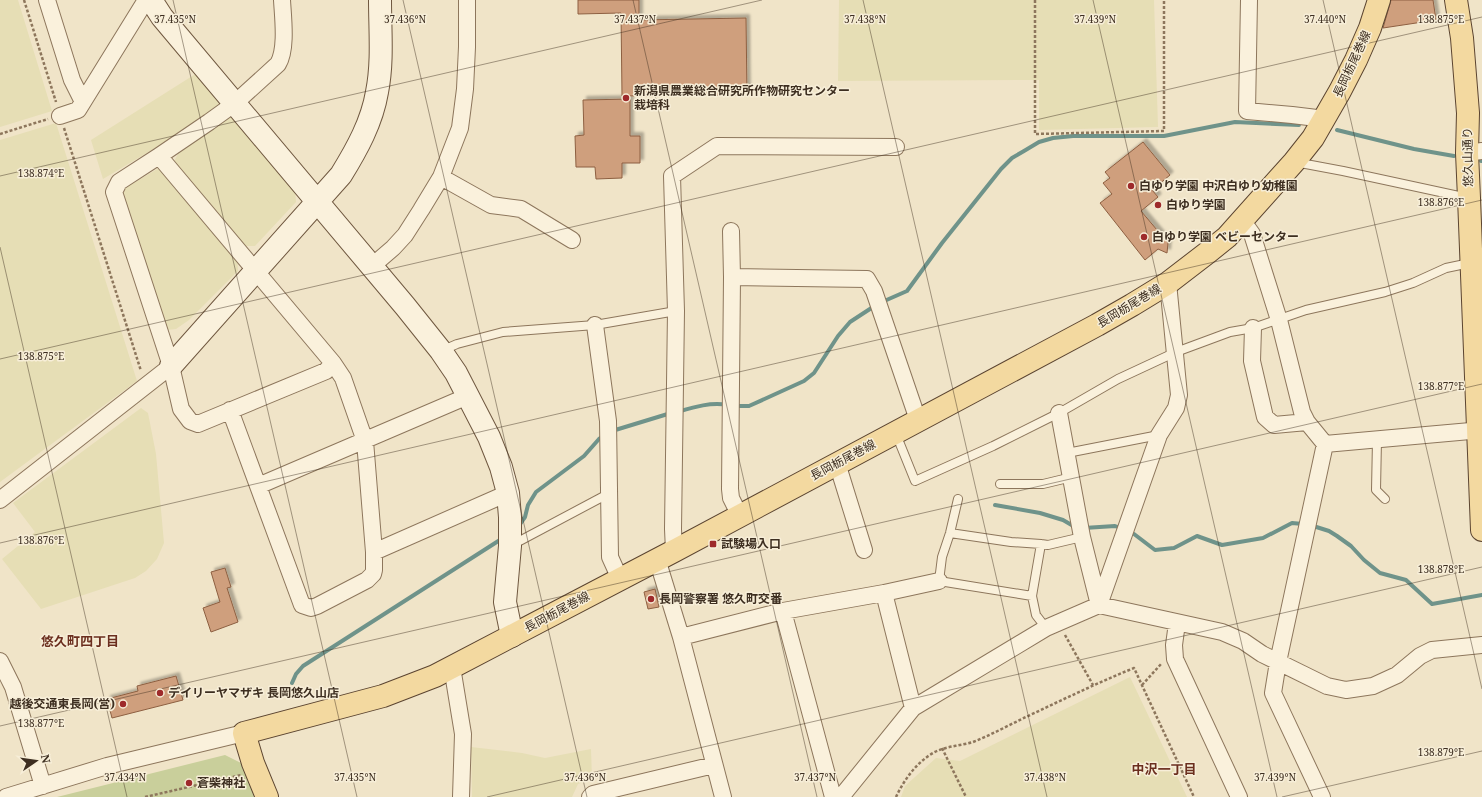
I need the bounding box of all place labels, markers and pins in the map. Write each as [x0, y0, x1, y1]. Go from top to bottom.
place label: 新潟県農業総合研究所作物研究センター 栽培科 [634, 82, 850, 113]
marker: 新潟県農業総合研究所作物研究センター 栽培科 [621, 93, 631, 103]
place label: 白ゆり学園 中沢白ゆり幼稚園 [1139, 177, 1298, 194]
marker: 白ゆり学園 中沢白ゆり幼稚園 [1126, 181, 1136, 191]
place label: 白ゆり学園 [1166, 196, 1226, 213]
marker: 白ゆり学園 [1153, 200, 1163, 210]
place label: 白ゆり学園 ベビーセンター [1152, 228, 1299, 245]
marker: 白ゆり学園 ベビーセンター [1139, 232, 1149, 242]
place label: 試験場入口 [721, 535, 781, 552]
marker: 試験場入口 [708, 539, 718, 549]
place label: 長岡警察署 悠久町交番 [659, 590, 783, 607]
marker: 長岡警察署 悠久町交番 [646, 594, 656, 604]
place label: デイリーヤマザキ 長岡悠久山店 [168, 684, 339, 701]
marker: デイリーヤマザキ 長岡悠久山店 [155, 688, 165, 698]
place label: 越後交通東長岡(営) [9, 695, 115, 712]
marker: 越後交通東長岡(営) [118, 699, 128, 709]
place label: 蒼柴神社 [197, 774, 245, 791]
marker: 蒼柴神社 [184, 778, 194, 788]

